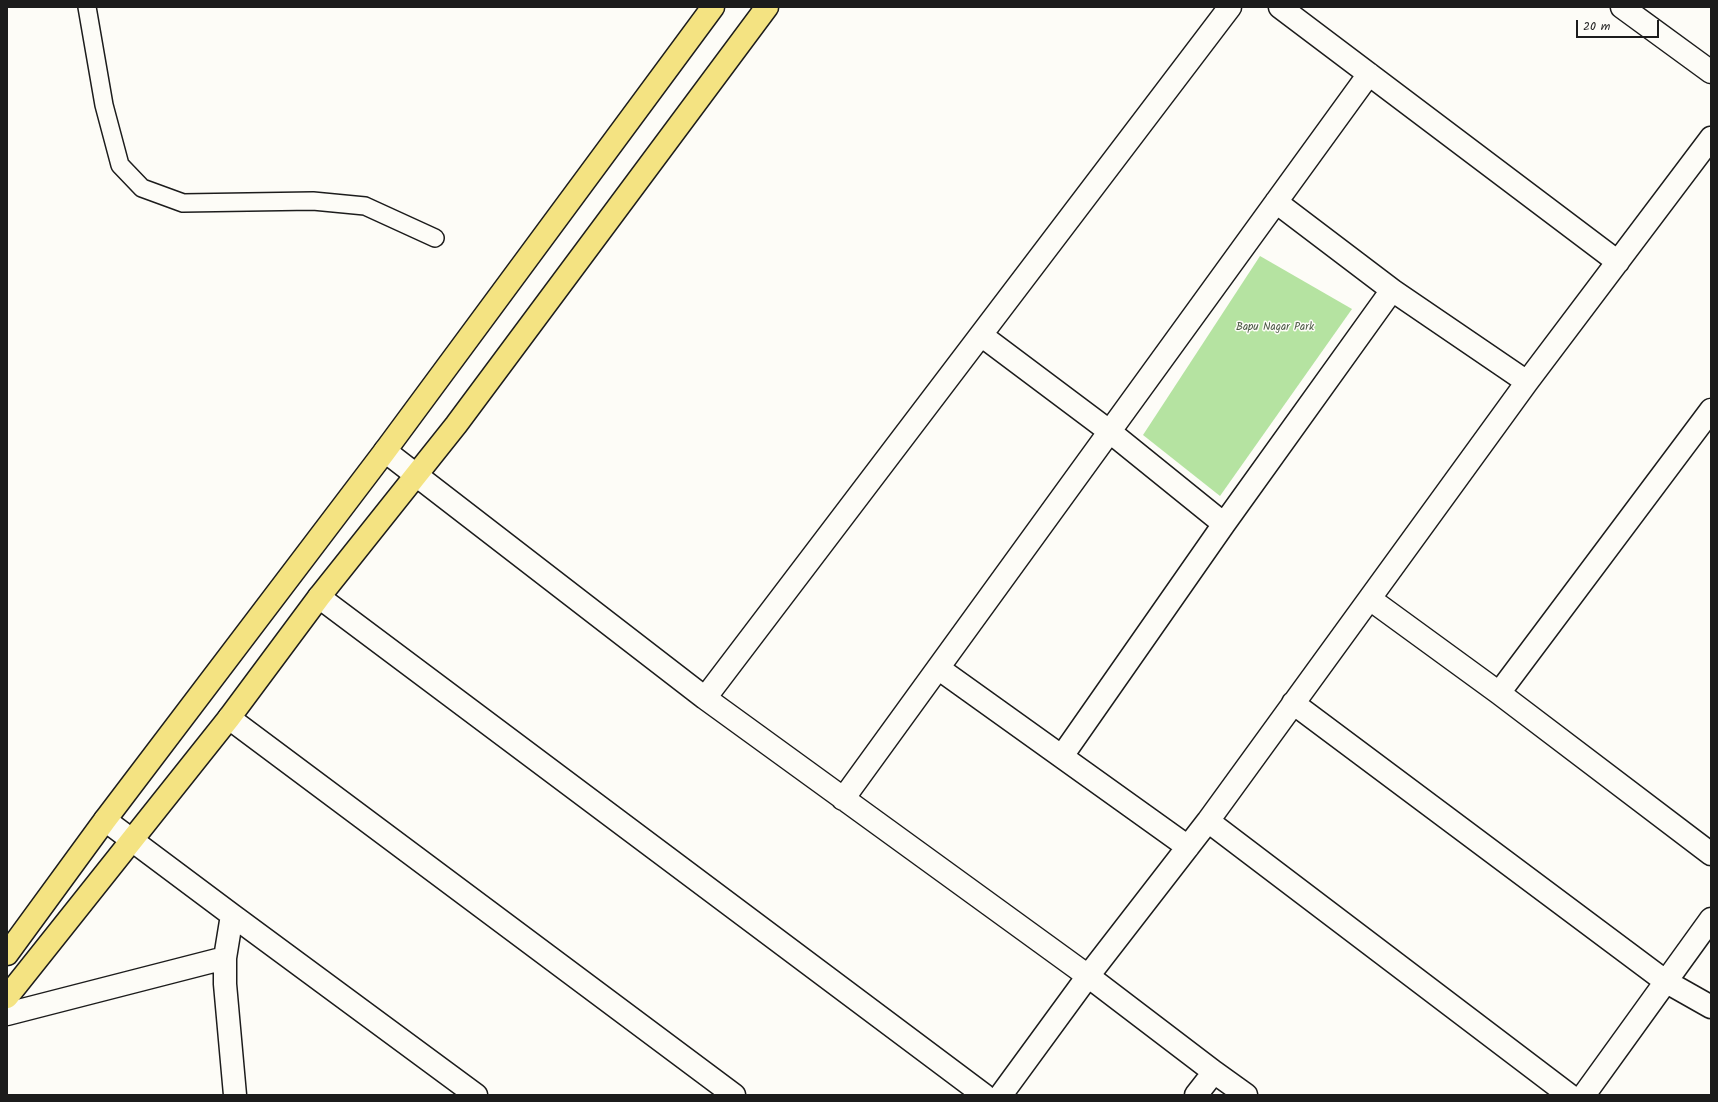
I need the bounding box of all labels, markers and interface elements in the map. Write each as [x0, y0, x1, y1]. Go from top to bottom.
scale bar [1578, 12, 1661, 38]
text: 20 m [1583, 17, 1610, 36]
park label: Bapu Nagar Park [1236, 321, 1314, 335]

